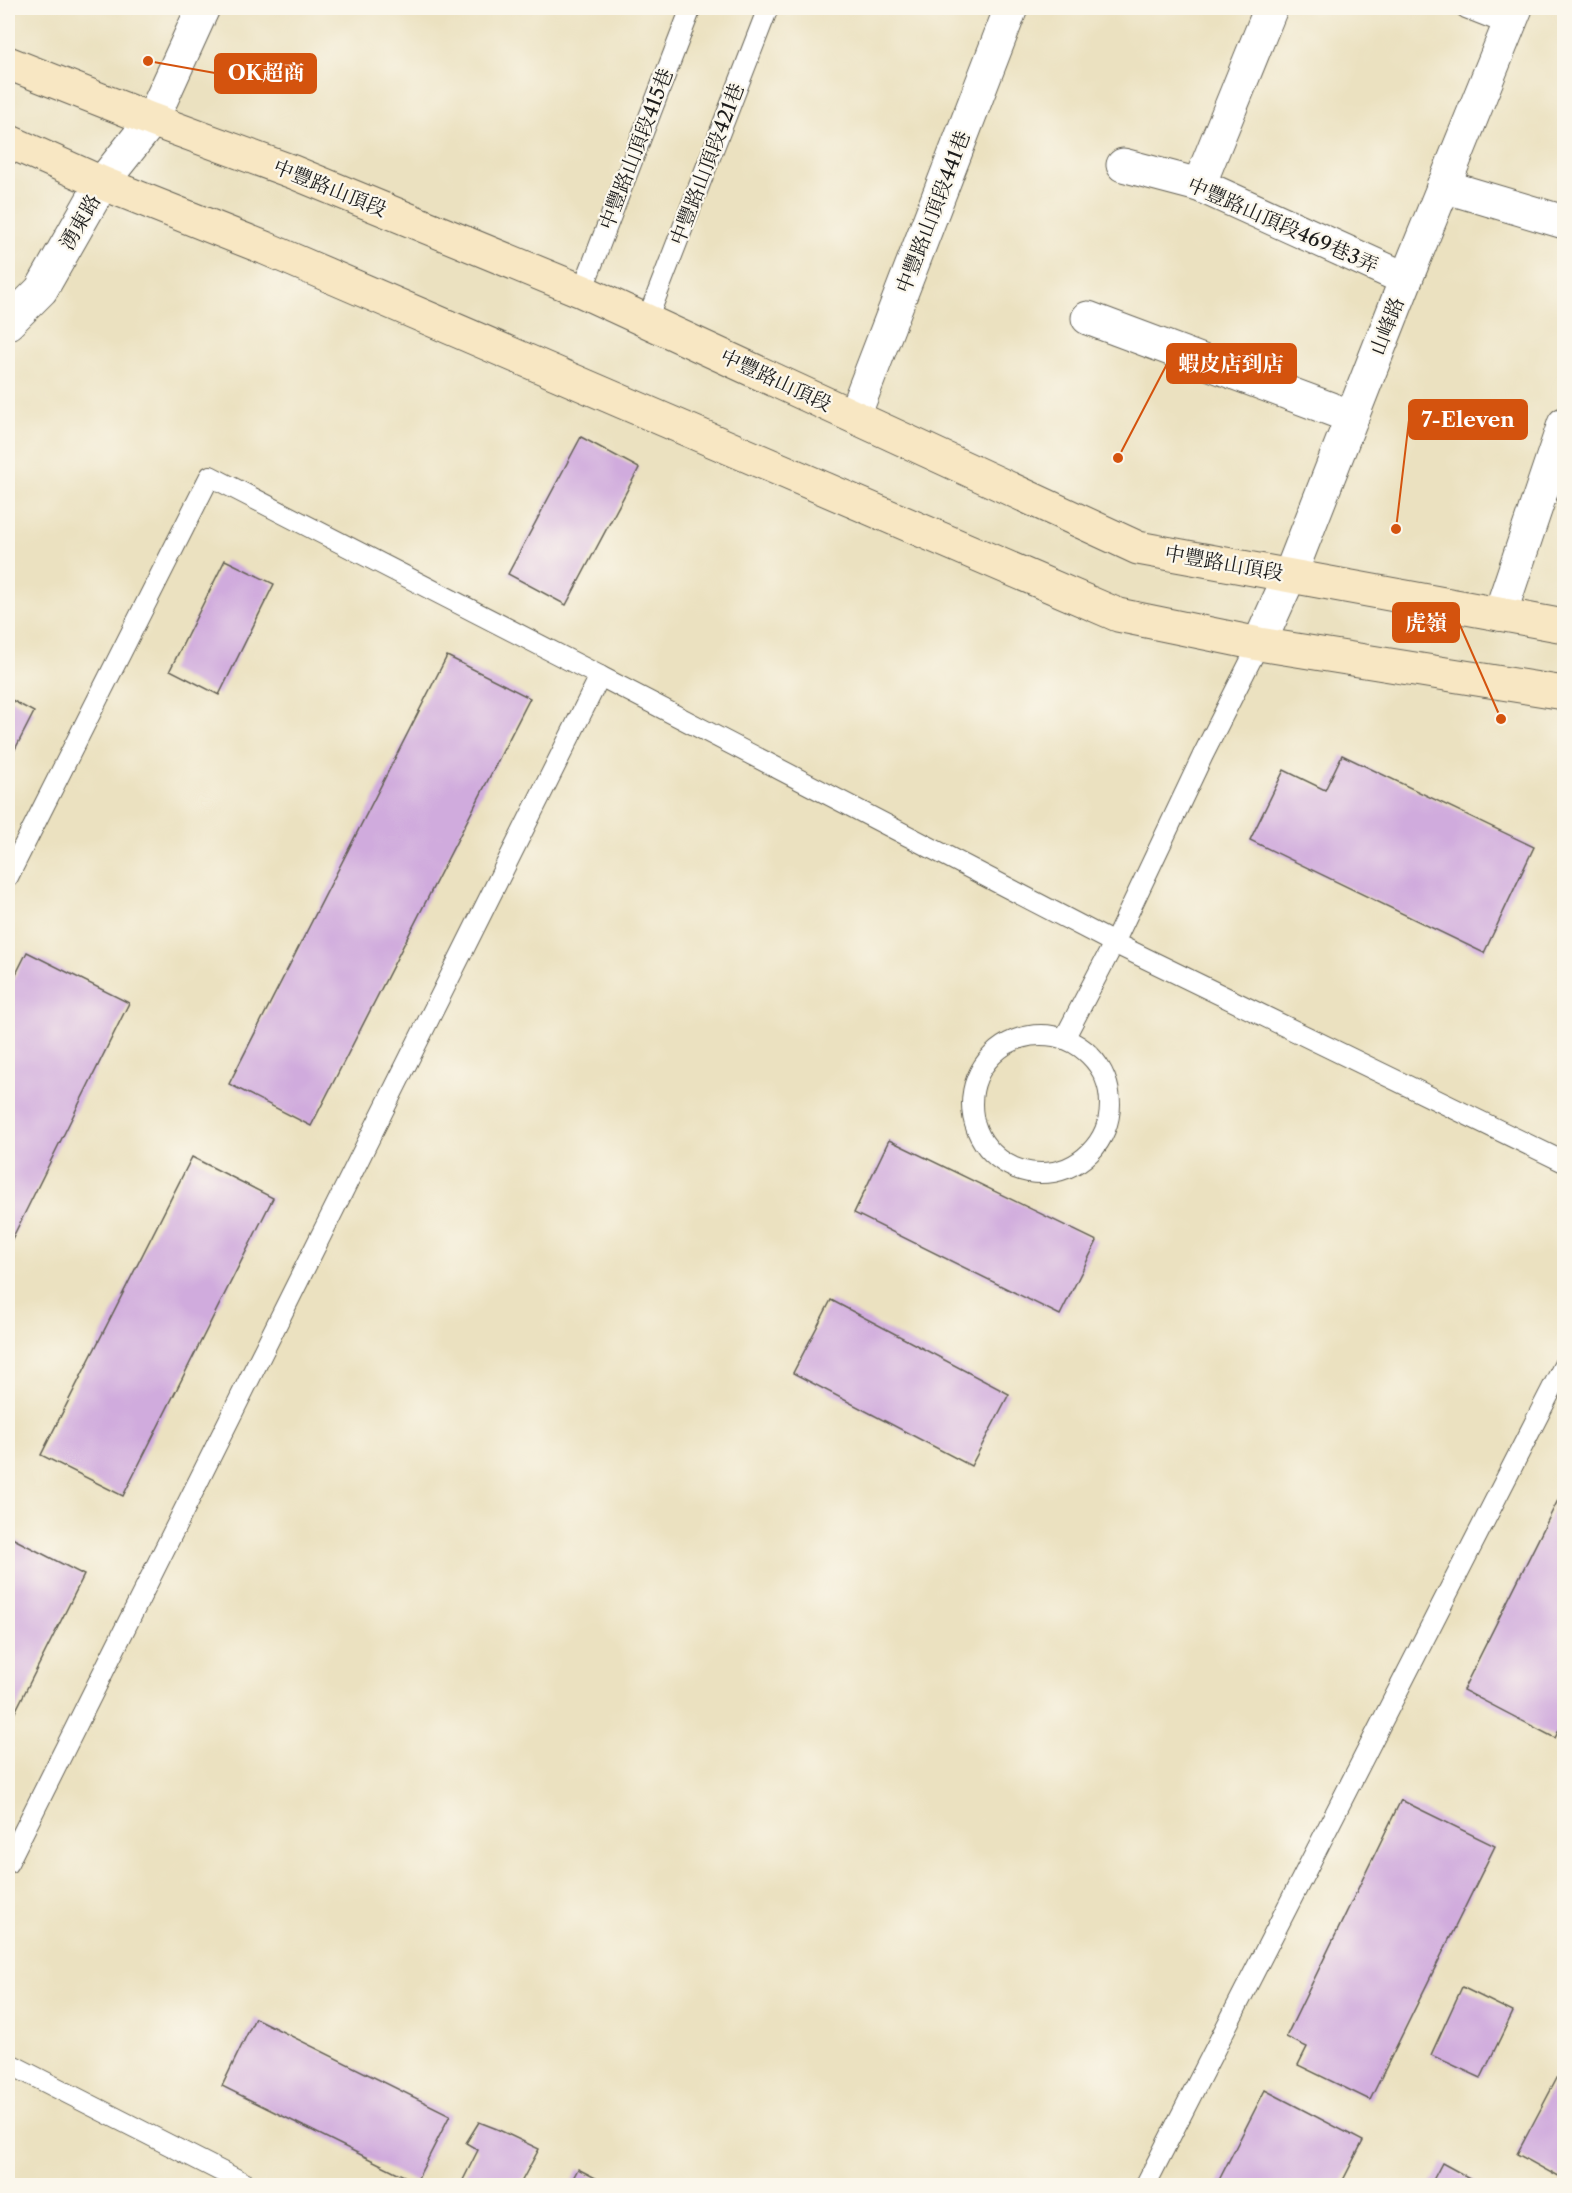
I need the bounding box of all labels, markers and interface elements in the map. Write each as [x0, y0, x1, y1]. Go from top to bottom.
callout: OK超商 [215, 54, 316, 93]
text: OK超商 [228, 60, 304, 85]
street label: 中豐路山頂段415巷 [594, 65, 678, 233]
street label: 中豐路山頂段421巷 [665, 80, 749, 248]
street label: 中豐路山頂段441巷 [891, 128, 975, 296]
street label: 中豐路山頂段 [270, 154, 390, 222]
street label: 中豐路山頂段469巷3弄 [1184, 172, 1382, 278]
street label: 湧東路 [55, 190, 105, 254]
street label: 山峰路 [1365, 294, 1409, 358]
street label: 中豐路山頂段 [717, 344, 835, 416]
callout: 蝦皮店到店 [1167, 344, 1296, 383]
text: 蝦皮店到店 [1179, 351, 1284, 376]
callout: 7-Eleven [1409, 400, 1527, 439]
text: 7-Eleven [1421, 407, 1515, 432]
street label: 中豐路山頂段 [1163, 541, 1285, 585]
callout: 虎嶺 [1393, 603, 1459, 642]
text: 虎嶺 [1405, 610, 1447, 635]

